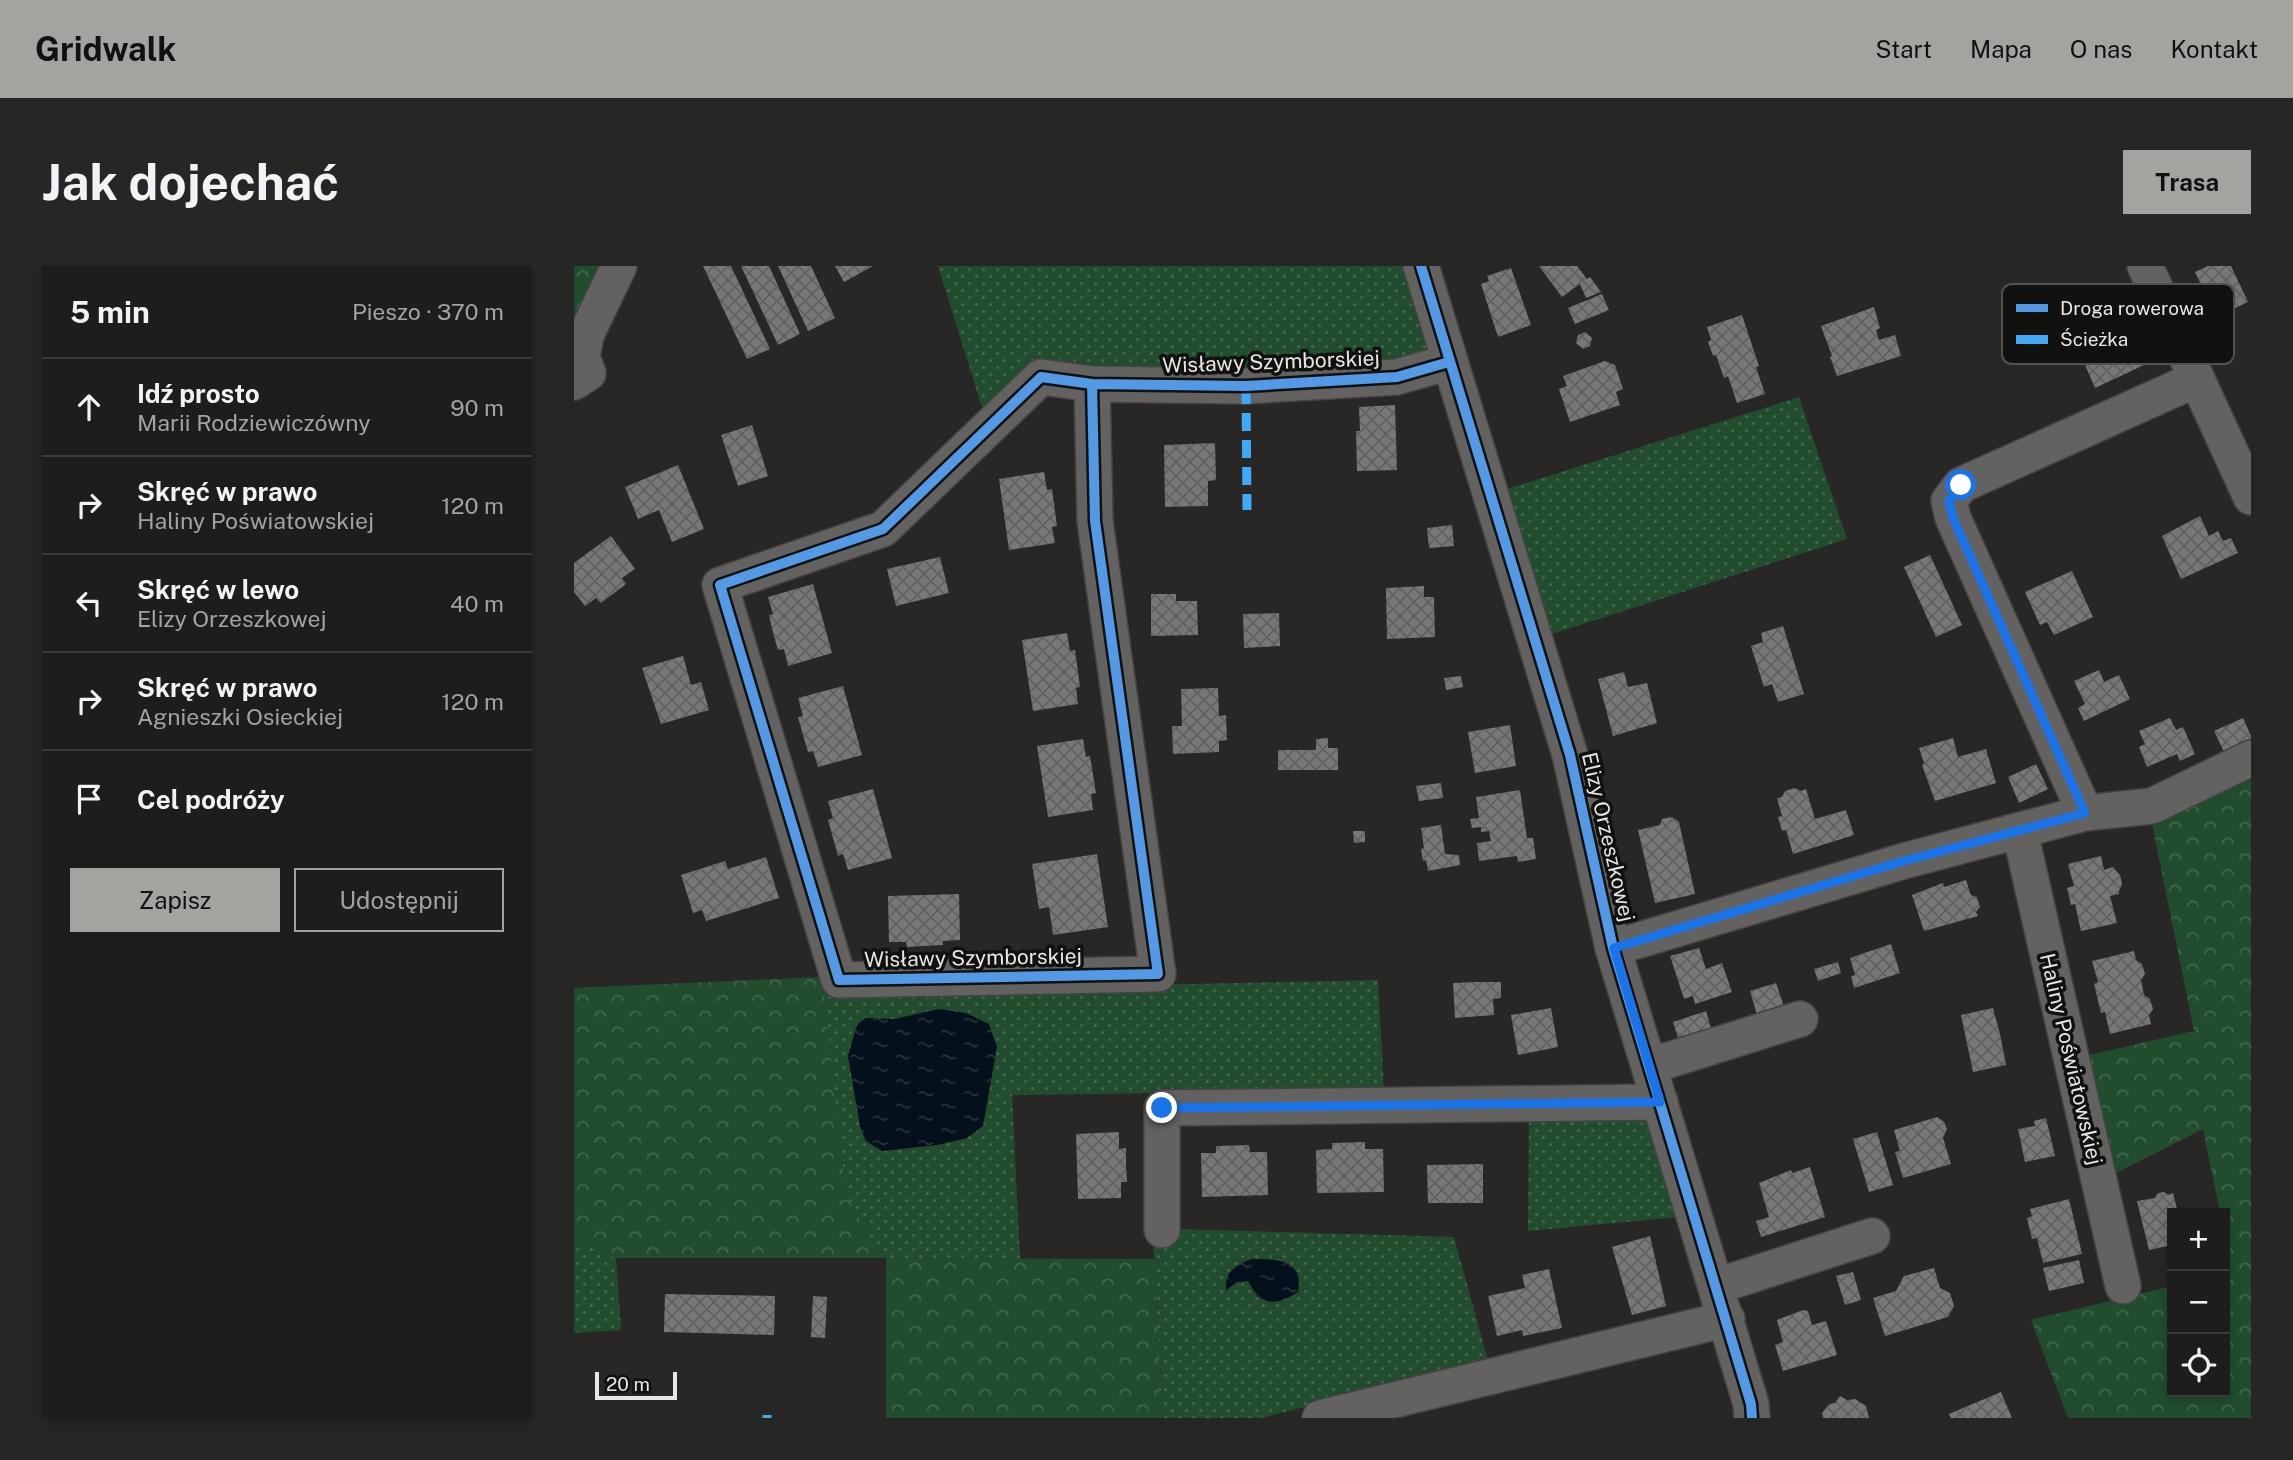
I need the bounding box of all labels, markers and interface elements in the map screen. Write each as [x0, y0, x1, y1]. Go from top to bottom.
text: Gridwalk [35, 30, 176, 68]
text: Start [1875, 35, 1932, 63]
text: Mapa [1970, 35, 2032, 63]
text: O nas [2070, 35, 2132, 63]
text: Kontakt [2170, 35, 2258, 63]
button: Trasa [2123, 150, 2251, 214]
text: Jak dojechać [42, 153, 339, 211]
legend [2002, 284, 2234, 364]
text: 5 min [70, 294, 150, 330]
text: Droga rowerowa [2060, 297, 2204, 319]
text: Pieszo · 370 m [352, 298, 504, 325]
text: Ścieżka [2060, 328, 2128, 350]
street label: Wisławy Szymborskiej [1162, 345, 1380, 378]
text: Idź prosto [137, 378, 260, 409]
icon: ahead [70, 388, 108, 426]
text: 90 m [450, 394, 504, 421]
text: Marii Rodziewiczówny [137, 409, 370, 436]
route start [1945, 469, 1976, 500]
text: Skręć w prawo [137, 476, 317, 507]
icon: right [70, 486, 108, 524]
text: 120 m [441, 492, 504, 519]
text: Haliny Poświatowskiej [137, 507, 374, 534]
text: Skręć w lewo [137, 574, 299, 605]
icon: left [70, 584, 108, 622]
text: 40 m [450, 590, 504, 617]
text: Elizy Orzeszkowej [137, 605, 327, 632]
text: Skręć w prawo [137, 672, 317, 703]
icon: right [70, 682, 108, 720]
text: 120 m [441, 688, 504, 715]
text: Agnieszki Osieckiej [137, 703, 343, 730]
street label: Elizy Orzeszkowej [1577, 750, 1640, 924]
icon: arrive [70, 780, 108, 818]
text: Cel podróży [137, 784, 285, 815]
button: Zapisz [70, 868, 280, 932]
button: Udostępnij [294, 868, 504, 932]
street label: Wisławy Szymborskiej [864, 943, 1082, 972]
street label: Haliny Poświatowskiej [2035, 951, 2108, 1167]
route end [1146, 1092, 1177, 1123]
map controls [2167, 1208, 2230, 1397]
button: + [2167, 1208, 2230, 1271]
button: − [2167, 1271, 2230, 1334]
button: locate [2167, 1334, 2230, 1397]
scale bar [595, 1369, 677, 1401]
text: 20 m [606, 1373, 650, 1395]

